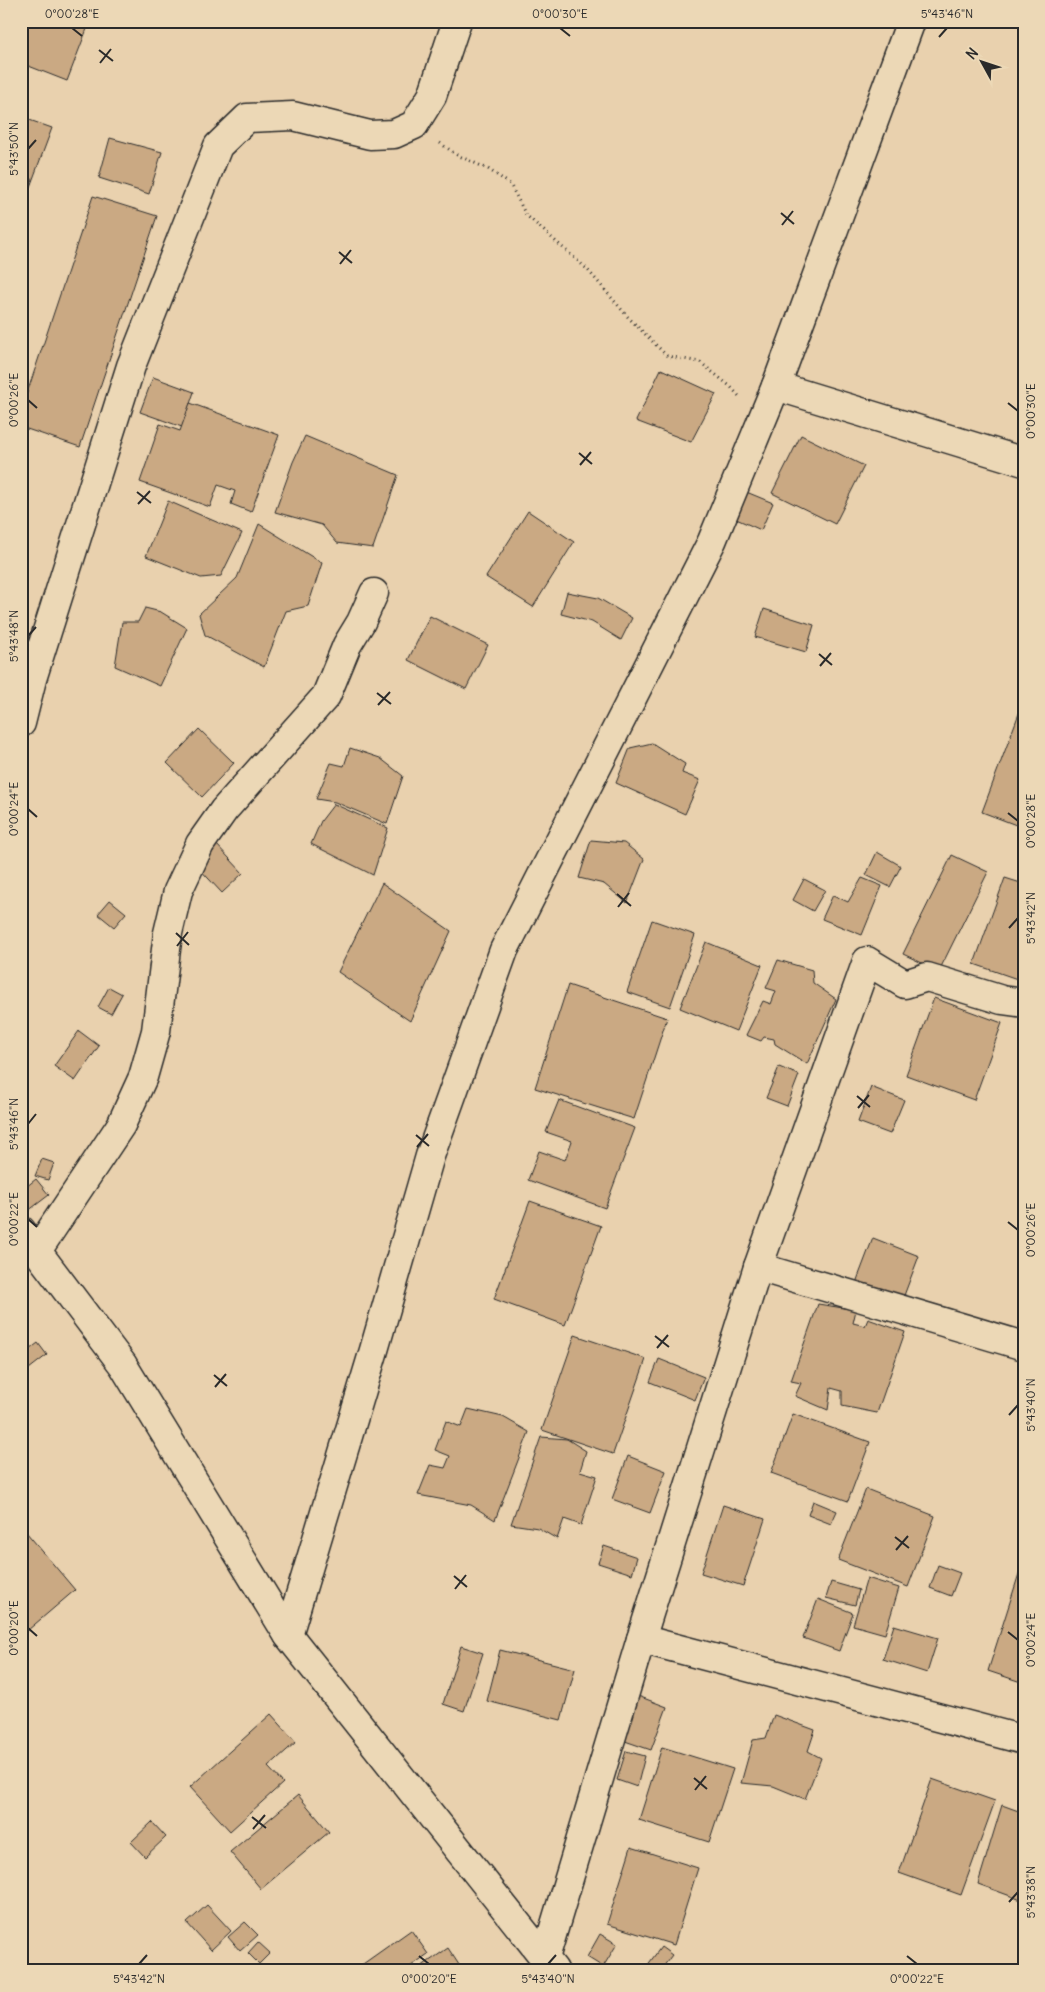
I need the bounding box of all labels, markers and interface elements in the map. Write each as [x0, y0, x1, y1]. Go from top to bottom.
text: 0°00'28"E [45, 6, 99, 21]
text: 0°00'30"E [532, 6, 588, 21]
text: 5°43'46"N [921, 6, 973, 21]
north arrow [958, 38, 1008, 88]
text: N [962, 44, 982, 63]
text: 5°43'50"N [6, 122, 21, 176]
text: 0°00'26"E [6, 373, 21, 427]
text: 0°00'30"E [1023, 383, 1038, 439]
text: 5°43'48"N [6, 610, 21, 662]
text: 0°00'24"E [6, 782, 21, 836]
text: 0°00'28"E [1023, 794, 1038, 848]
text: 5°43'42"N [1023, 892, 1038, 944]
text: 5°43'46"N [6, 1098, 21, 1150]
text: 0°00'22"E [6, 1192, 21, 1246]
text: 0°00'26"E [1023, 1203, 1038, 1257]
text: 5°43'40"N [1023, 1378, 1038, 1432]
text: 0°00'20"E [6, 1600, 21, 1656]
text: 0°00'24"E [1023, 1613, 1038, 1667]
text: 5°43'38"N [1023, 1866, 1038, 1918]
text: 5°43'42"N [113, 1971, 165, 1986]
text: 0°00'20"E [401, 1971, 457, 1986]
text: 5°43'40"N [521, 1971, 575, 1986]
text: 0°00'22"E [890, 1971, 944, 1986]

